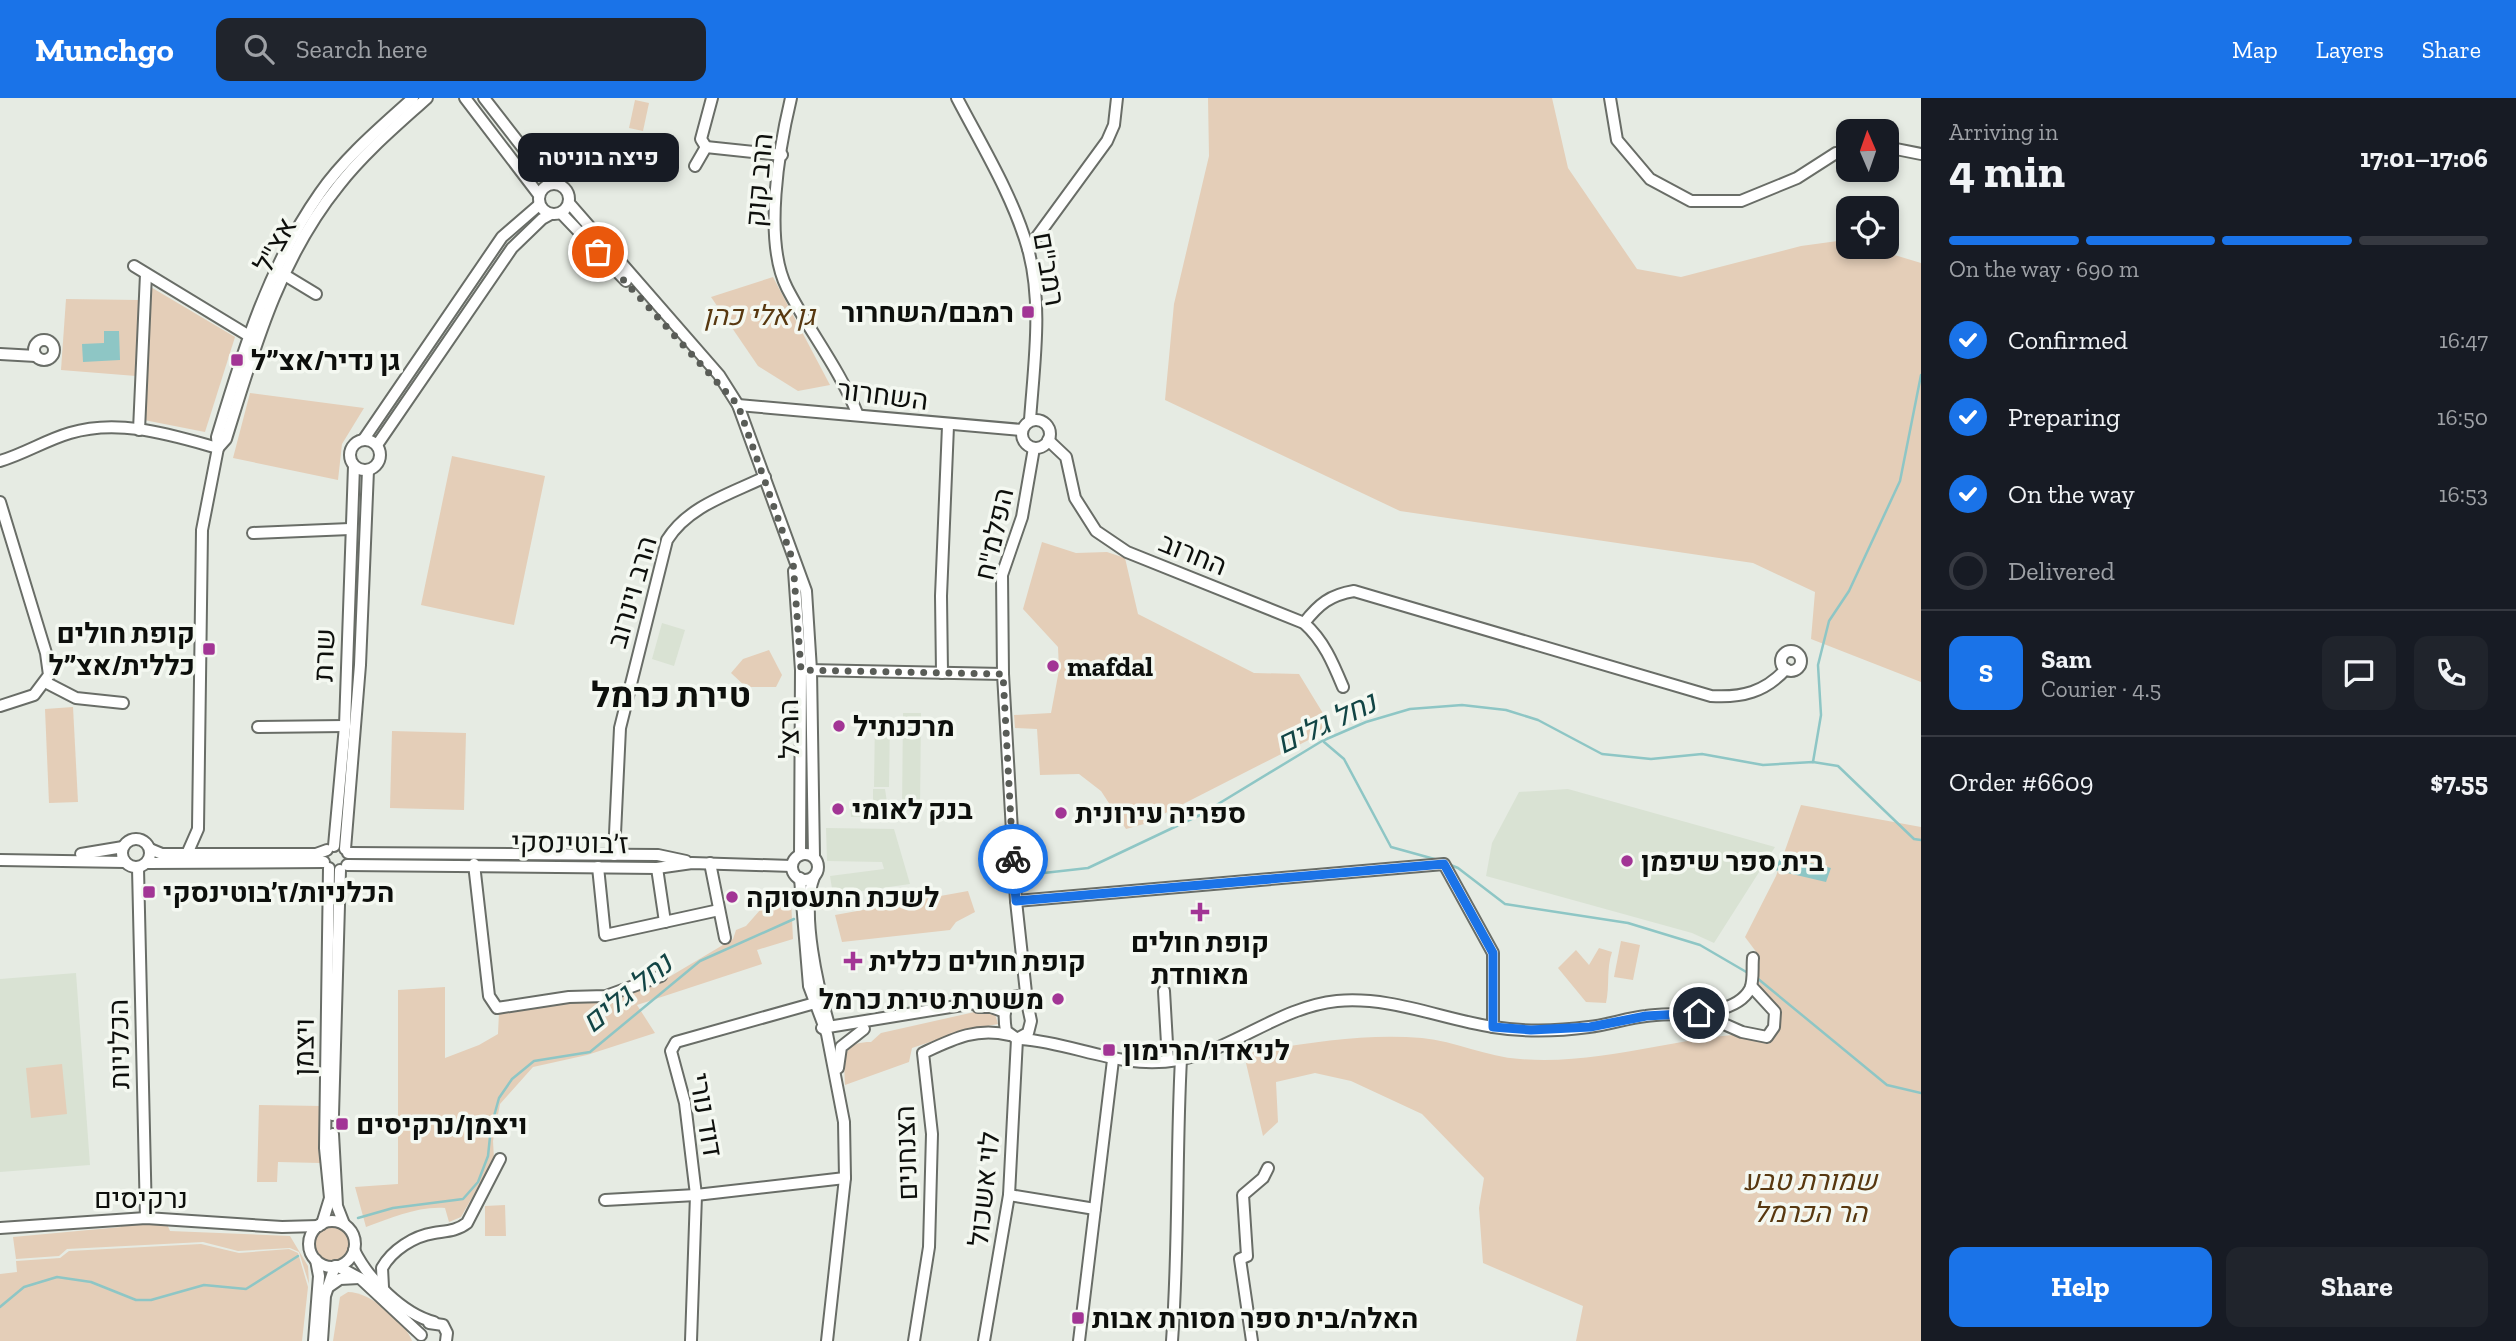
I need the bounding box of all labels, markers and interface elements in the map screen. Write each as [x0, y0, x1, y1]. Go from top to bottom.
search box [216, 18, 706, 81]
text: Munchgo [35, 30, 174, 69]
icon: search [240, 30, 278, 68]
text: Search here [296, 33, 427, 65]
text: Map [2232, 35, 2278, 64]
text: Layers [2316, 35, 2384, 64]
text: Share [2422, 35, 2481, 64]
text: Arriving in [1949, 118, 2058, 146]
north arrow [1836, 119, 1899, 182]
map controls [1836, 119, 1899, 259]
street label: הרב קוק [738, 132, 780, 228]
callout: פיצה בוניטה [518, 133, 678, 182]
text: 17:01–17:06 [2360, 142, 2488, 174]
text: פיצה בוניטה [538, 143, 659, 171]
text: 4 min [1949, 144, 2065, 199]
button: locate [1836, 196, 1899, 259]
street label: אצ"ל [246, 212, 304, 278]
pin [568, 222, 628, 282]
street label: רמב"ם [1026, 229, 1072, 309]
icon: bag [579, 233, 617, 271]
text: On the way · 690 m [1949, 255, 2139, 283]
place label: רמבם/השחרור [842, 296, 1014, 329]
park label: גן אלי כהן [703, 299, 817, 332]
marker: רמבם/השחרור [1020, 304, 1036, 320]
icon: check [1949, 321, 1987, 359]
text: Confirmed [2008, 324, 2128, 356]
text: 16:47 [2439, 326, 2488, 354]
place label: גן נדיר/אצ״ל [251, 344, 401, 377]
marker: גן נדיר/אצ״ל [229, 352, 245, 368]
street label: השחרור [836, 373, 930, 417]
icon: check [1949, 398, 1987, 436]
text: Preparing [2008, 401, 2120, 433]
text: 16:50 [2437, 403, 2488, 431]
icon: check [1949, 475, 1987, 513]
text: On the way [2008, 478, 2135, 510]
text: 16:53 [2439, 480, 2488, 508]
street label: הפלמ"ח [967, 485, 1021, 583]
street label: החרוב [1154, 526, 1232, 582]
street label: הרב וינרוב [600, 532, 664, 652]
text: Delivered [2008, 555, 2115, 587]
place label: קופת חולים כללית/אצ״ל [49, 617, 195, 682]
street label: שרת [307, 628, 341, 682]
button: chat [2322, 636, 2396, 710]
button: phone [2414, 636, 2488, 710]
marker: קופת חולים כללית/אצ״ל [201, 641, 217, 657]
text: Sam [2041, 643, 2091, 675]
place label: mafdal [1067, 650, 1153, 683]
text: S [1979, 657, 1993, 689]
marker: mafdal [1045, 658, 1061, 674]
district label: טירת כרמל [591, 674, 751, 716]
text: Courier · 4.5 [2041, 675, 2161, 703]
water label: נחל גלים [1270, 683, 1384, 762]
street label: הרצל [772, 699, 806, 759]
place label: מרכנתיל [853, 710, 955, 743]
marker: מרכנתיל [831, 718, 847, 734]
text: Order #6609 [1949, 766, 2094, 798]
text: $7.55 [2430, 766, 2488, 798]
place label: בנק לאומי [852, 793, 973, 826]
place label: ספריה עירונית [1075, 797, 1246, 830]
marker: בנק לאומי [830, 801, 846, 817]
marker: ספריה עירונית [1053, 805, 1069, 821]
courier [978, 824, 1048, 894]
street label: ז׳בוטינסקי [511, 825, 629, 861]
icon: bike [994, 840, 1032, 878]
place label: בית ספר שיפמן [1641, 845, 1824, 878]
marker: בית ספר שיפמן [1619, 853, 1635, 869]
place label: הכלניות/ז׳בוטינסקי [163, 876, 394, 909]
place label: לשכת התעסוקה [746, 881, 939, 914]
marker: הכלניות/ז׳בוטינסקי [141, 884, 157, 900]
marker: לשכת התעסוקה [724, 889, 740, 905]
marker: קופת חולים מאוחדת [1190, 902, 1210, 922]
place label: קופת חולים מאוחדת [1131, 926, 1269, 991]
water label: נחל גלים [574, 944, 681, 1040]
place label: קופת חולים כללית [869, 945, 1086, 978]
marker: קופת חולים כללית [843, 951, 863, 971]
place label: משטרת טירת כרמל [819, 983, 1044, 1016]
pin [1669, 983, 1729, 1043]
marker: משטרת טירת כרמל [1050, 991, 1066, 1007]
icon: home [1680, 994, 1718, 1032]
street label: הכלניות [102, 999, 136, 1089]
street label: ויצמן [287, 1018, 321, 1076]
place label: לניאדו/הרימון [1123, 1034, 1290, 1067]
marker: לניאדו/הרימון [1101, 1042, 1117, 1058]
street label: דוד נורי [682, 1071, 730, 1159]
street label: הצנחנים [888, 1105, 924, 1201]
place label: ויצמן/נרקיסים [356, 1108, 527, 1141]
marker: ויצמן/נרקיסים [334, 1116, 350, 1132]
street label: לוי אשכול [962, 1130, 1006, 1248]
park label: שמורת טבע הר הכרמל [1743, 1164, 1879, 1229]
street label: נרקיסים [94, 1182, 188, 1215]
button: Help [1949, 1247, 2212, 1327]
button: Share [2226, 1247, 2488, 1327]
place label: האלה/בית ספר מסורת אבות [1092, 1302, 1419, 1335]
marker: האלה/בית ספר מסורת אבות [1070, 1310, 1086, 1326]

